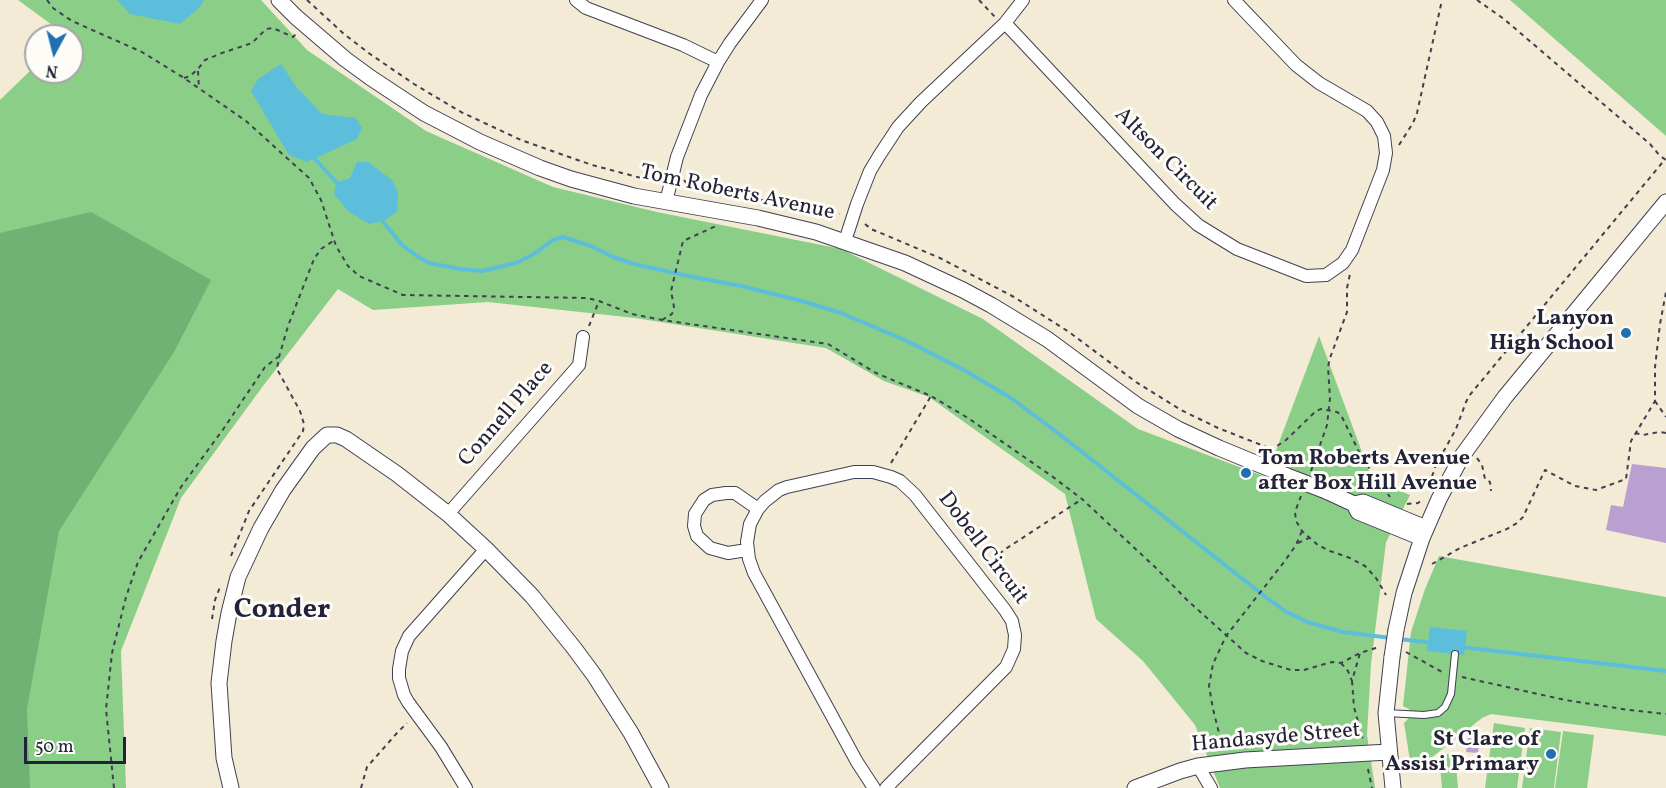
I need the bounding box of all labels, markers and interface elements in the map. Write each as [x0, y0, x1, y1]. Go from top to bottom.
north arrow [24, 24, 84, 84]
text: N [45, 58, 59, 82]
street label: Altson Circuit [1108, 103, 1222, 217]
street label: Tom Roberts Avenue [637, 160, 837, 228]
place label: Lanyon High School [1489, 307, 1614, 358]
marker: Lanyon High School [1619, 326, 1633, 340]
street label: Connell Place [454, 357, 560, 473]
place label: Tom Roberts Avenue after Box Hill Avenue [1258, 447, 1477, 499]
marker: Tom Roberts Avenue after Box Hill Avenue [1239, 466, 1253, 480]
street label: Dobell Circuit [931, 487, 1033, 611]
district label: Conder [234, 595, 330, 629]
street label: Handasyde Street [1190, 718, 1362, 760]
scale bar [27, 725, 129, 763]
place label: St Clare of Assisi Primary [1385, 728, 1539, 780]
text: 50 m [35, 735, 74, 760]
marker: St Clare of Assisi Primary [1544, 747, 1558, 761]

